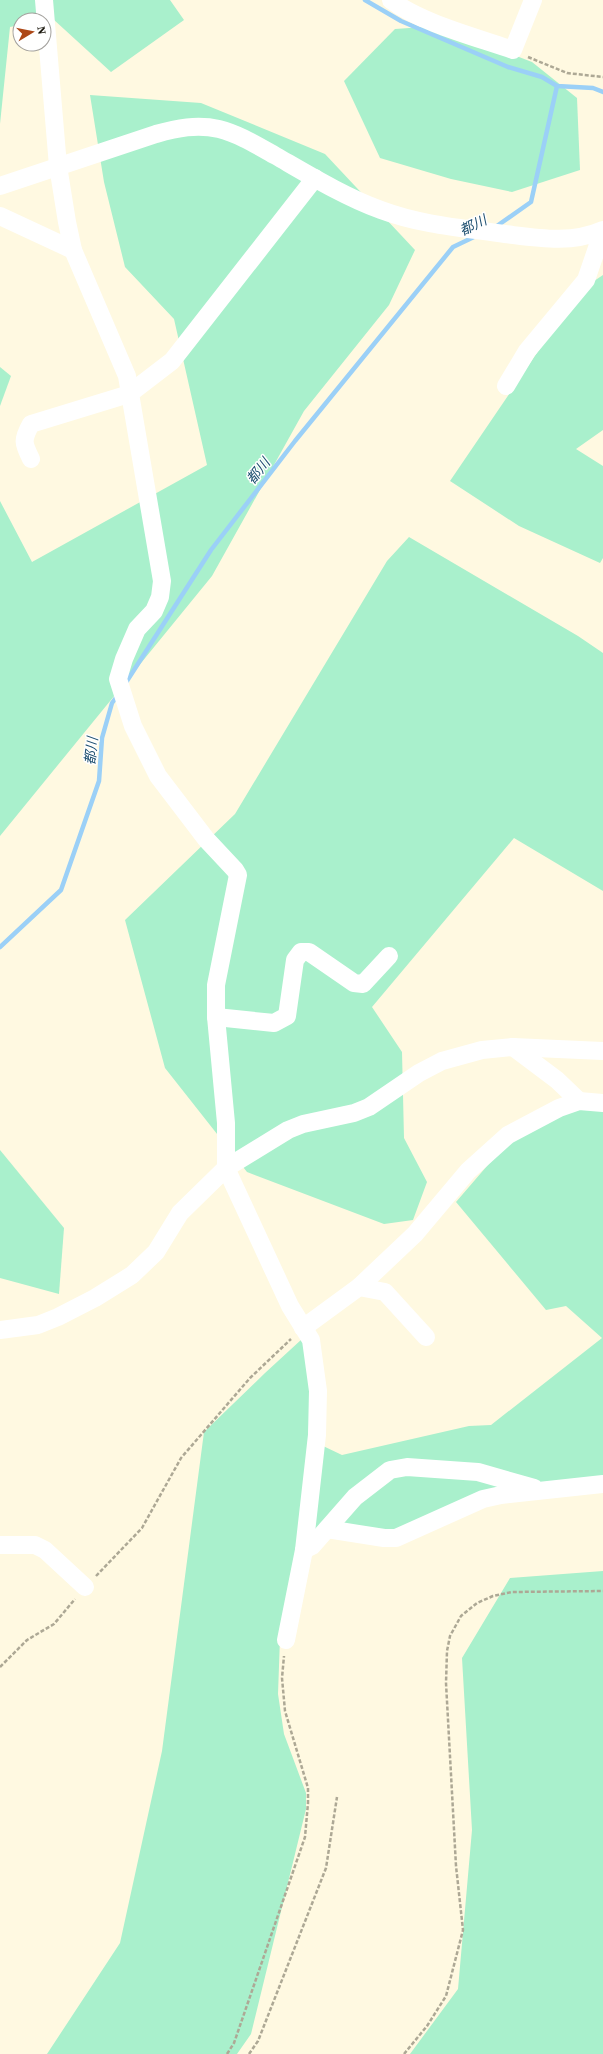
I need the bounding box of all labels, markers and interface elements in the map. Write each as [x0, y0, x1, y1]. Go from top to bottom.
north arrow [12, 12, 52, 52]
text: N [33, 25, 49, 36]
water label: 都川 [456, 209, 492, 240]
water label: 都川 [242, 452, 276, 488]
water label: 都川 [80, 734, 103, 766]

